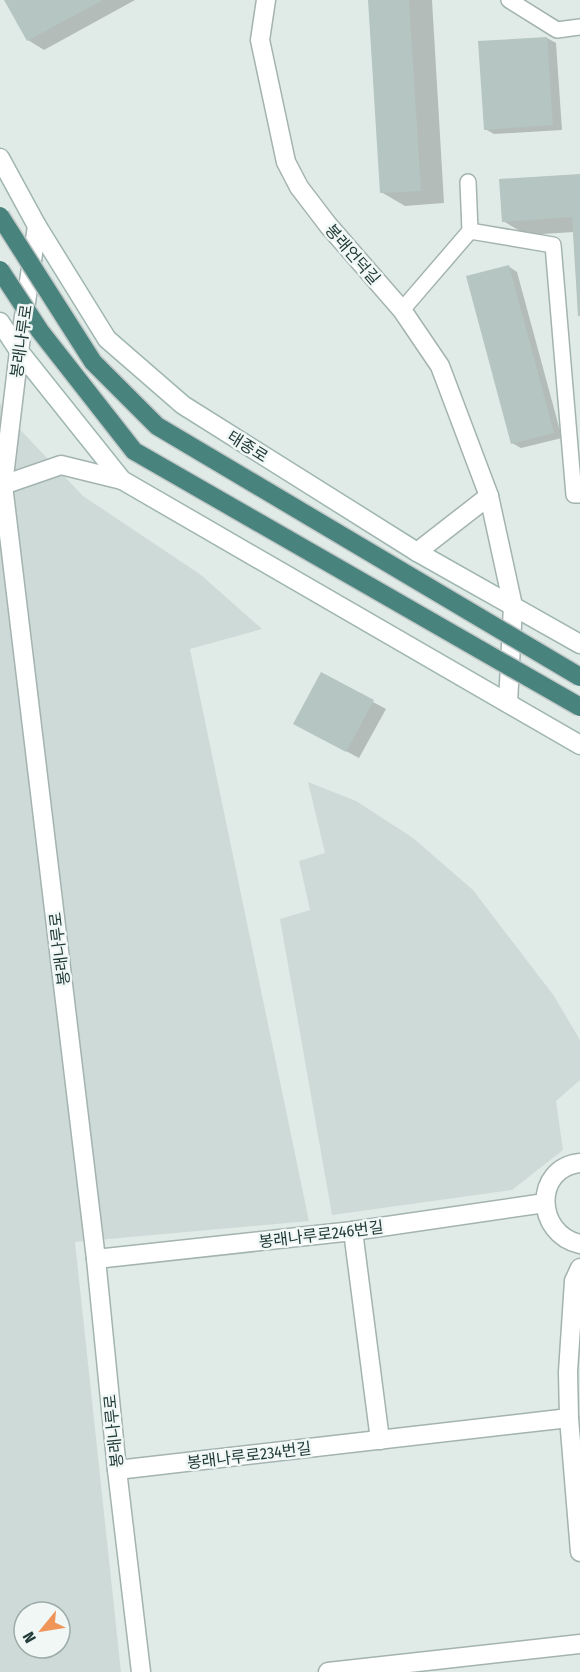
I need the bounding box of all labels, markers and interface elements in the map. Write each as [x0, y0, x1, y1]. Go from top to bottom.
street label: 봉래언덕길 [321, 220, 384, 288]
street label: 봉래나루로 [7, 303, 36, 379]
street label: 태종로 [224, 427, 272, 466]
street label: 봉래나루로 [46, 911, 73, 987]
street label: 봉래나루로246번길 [258, 1217, 384, 1252]
street label: 봉래나루로 [100, 1393, 127, 1469]
street label: 봉래나루로234번길 [186, 1438, 312, 1473]
north arrow [12, 1600, 72, 1660]
text: N [19, 1628, 40, 1646]

